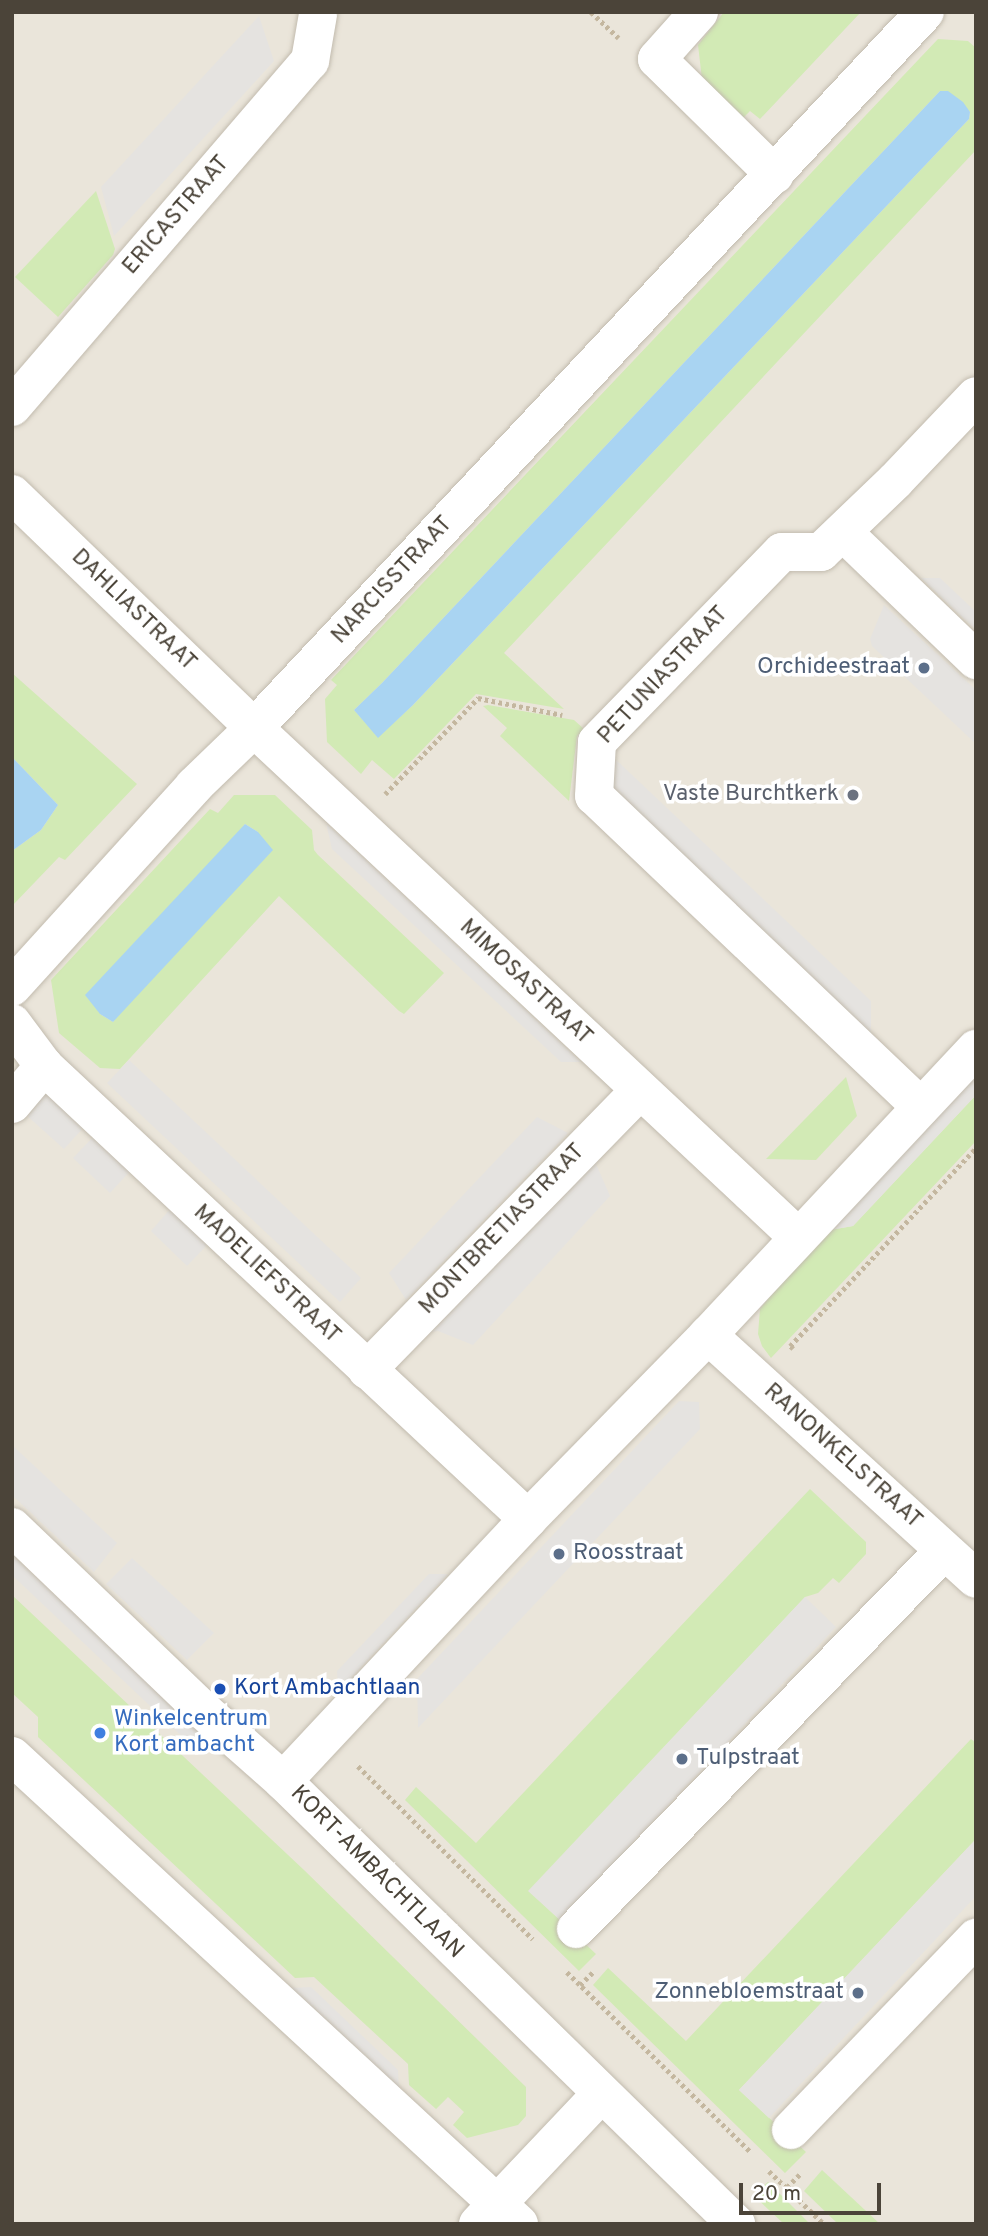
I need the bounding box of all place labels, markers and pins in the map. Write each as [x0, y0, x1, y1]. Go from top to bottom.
place label: Orchideestraat [757, 654, 910, 682]
marker: Orchideestraat [916, 660, 932, 676]
place label: Vaste Burchtkerk [663, 781, 839, 809]
marker: Vaste Burchtkerk [845, 787, 861, 803]
place label: Roosstraat [573, 1540, 684, 1568]
marker: Roosstraat [551, 1546, 567, 1562]
place label: Kort Ambachtlaan [234, 1675, 421, 1703]
marker: Kort Ambachtlaan [212, 1681, 228, 1697]
place label: Winkelcentrum Kort ambacht [114, 1706, 268, 1760]
marker: Winkelcentrum Kort ambacht [92, 1725, 108, 1741]
place label: Tulpstraat [696, 1745, 800, 1773]
marker: Tulpstraat [674, 1751, 690, 1767]
place label: Zonnebloemstraat [654, 1979, 844, 2007]
marker: Zonnebloemstraat [850, 1985, 866, 2001]

